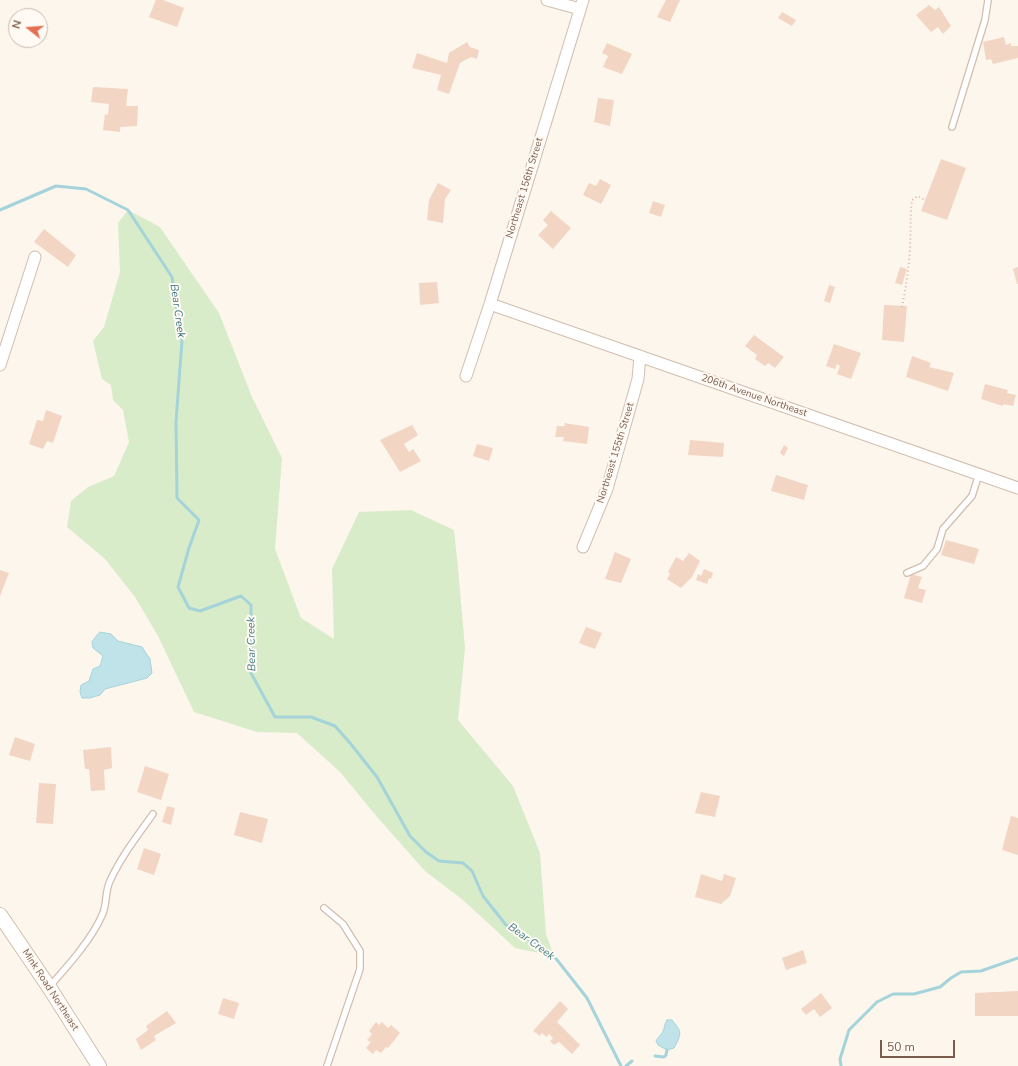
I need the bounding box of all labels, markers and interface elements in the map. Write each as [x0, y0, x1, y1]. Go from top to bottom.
north arrow [8, 8, 48, 48]
text: N [9, 19, 25, 31]
street label: Northeast 156th Street [504, 136, 546, 240]
water label: Bear Creek [167, 283, 187, 339]
street label: 206th Avenue Northeast [699, 372, 809, 420]
street label: Northeast 155th Street [595, 401, 637, 505]
water label: Bear Creek [245, 617, 259, 671]
water label: Bear Creek [505, 921, 557, 963]
street label: Mink Road Northeast [19, 947, 81, 1033]
scale bar [882, 1032, 957, 1058]
text: 50 m [887, 1039, 915, 1055]

